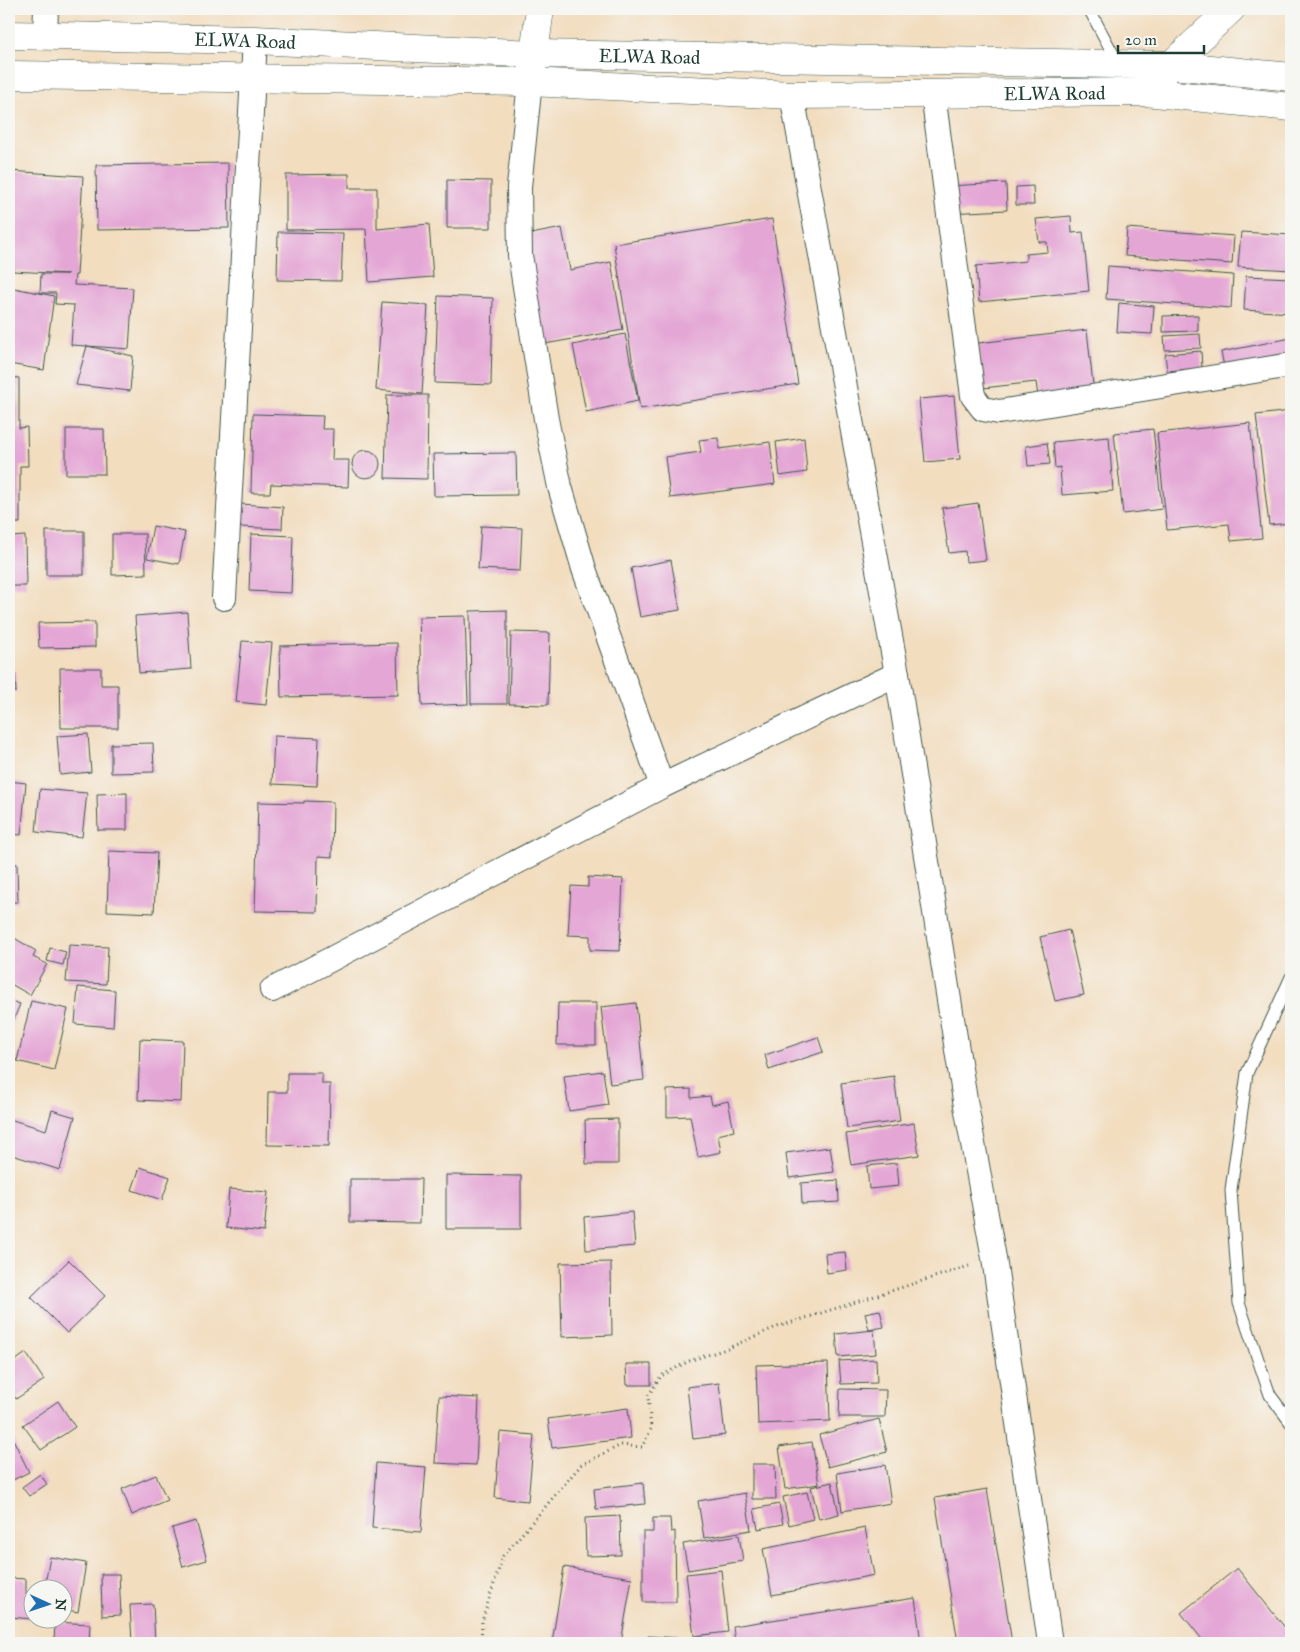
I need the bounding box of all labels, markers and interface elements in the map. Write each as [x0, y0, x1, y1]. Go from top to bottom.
scale bar [1118, 22, 1204, 54]
street label: ELWA Road [194, 28, 297, 54]
text: 20 m [1125, 31, 1157, 49]
street label: ELWA Road [598, 44, 701, 69]
street label: ELWA Road [1004, 81, 1106, 105]
north arrow [22, 1580, 72, 1630]
text: N [52, 1598, 69, 1611]

